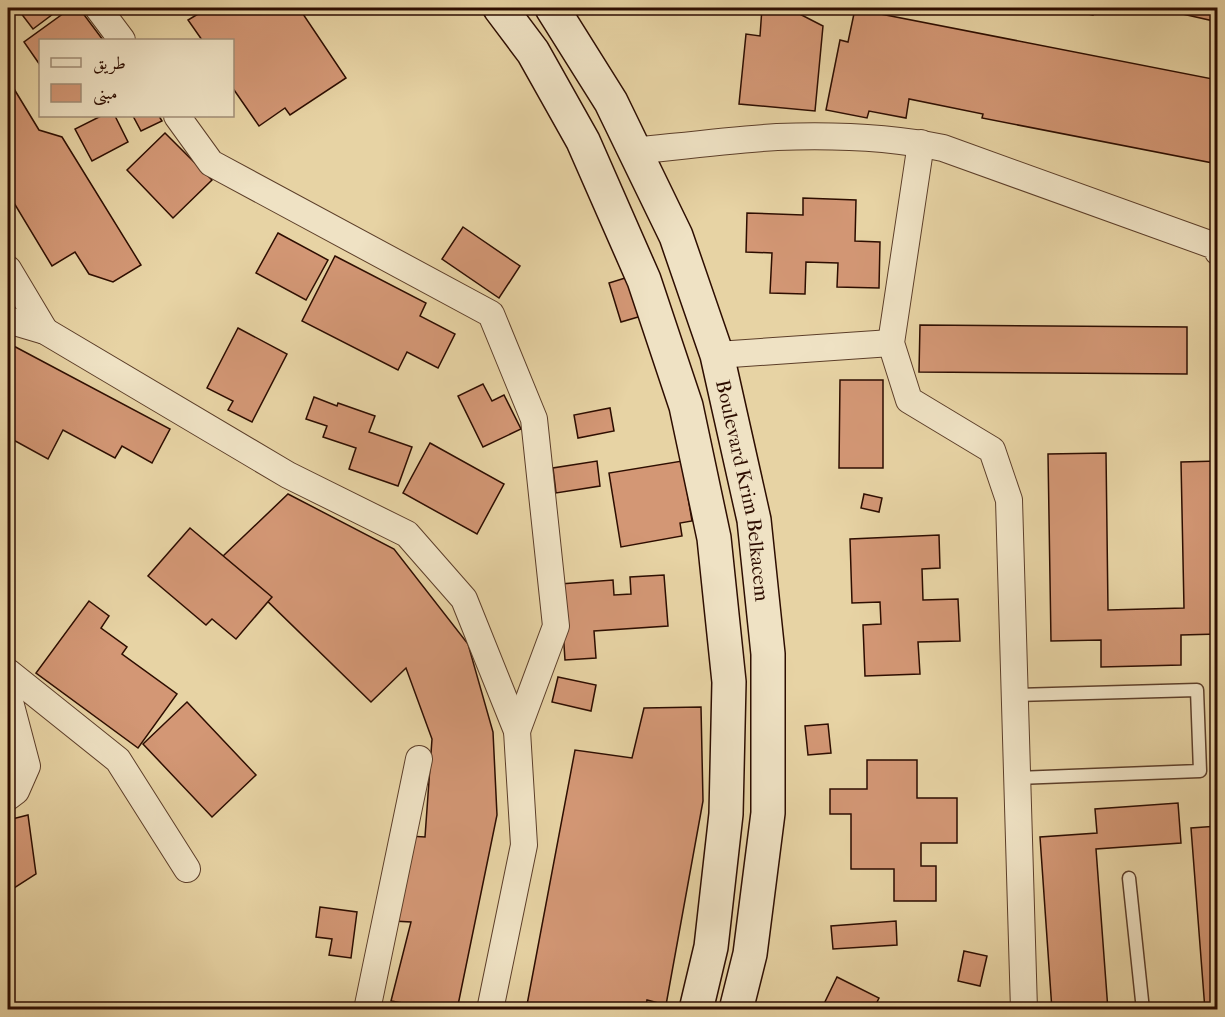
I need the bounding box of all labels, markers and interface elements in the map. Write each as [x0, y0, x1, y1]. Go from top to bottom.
legend [39, 39, 234, 117]
text: طريق [93, 53, 126, 75]
text: مبنى [93, 83, 118, 106]
street label: Boulevard Krim Belkacem [711, 378, 774, 603]

